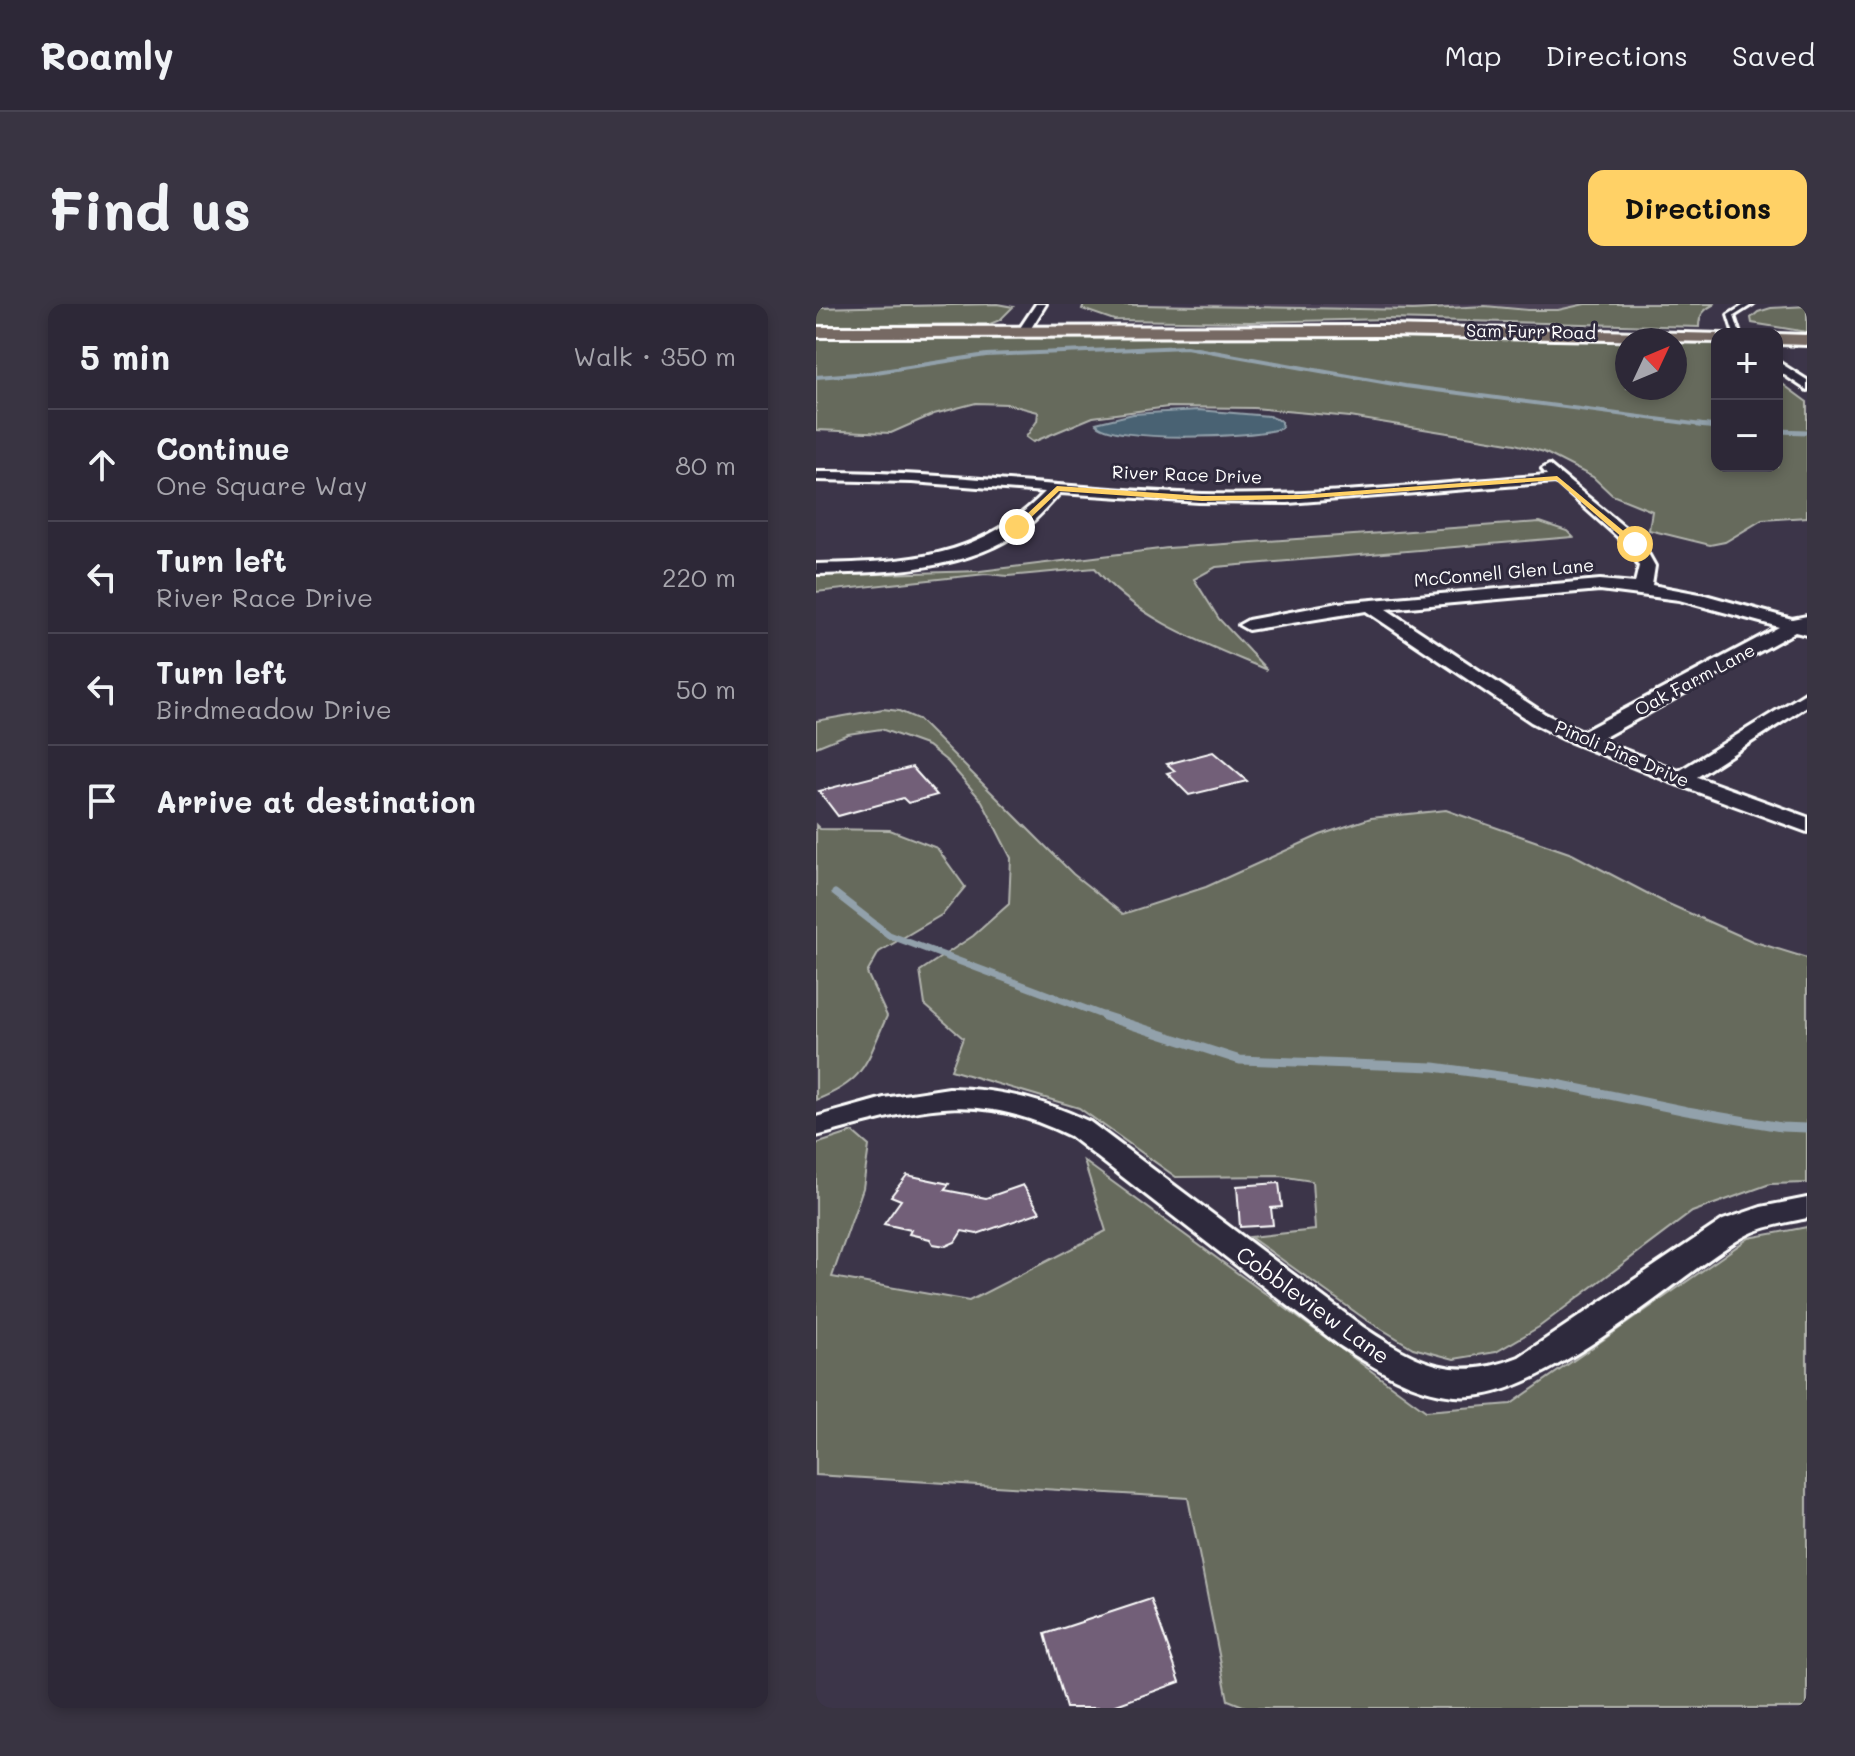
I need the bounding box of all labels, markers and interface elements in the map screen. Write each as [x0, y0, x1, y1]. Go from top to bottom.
text: Roamly [40, 30, 174, 80]
text: Map [1445, 37, 1502, 73]
text: Directions [1546, 37, 1688, 73]
text: Saved [1732, 37, 1815, 73]
button: Directions [1588, 170, 1807, 246]
text: Find us [48, 172, 251, 245]
street label: Sam Furr Road [1466, 318, 1596, 344]
north arrow [1615, 328, 1687, 400]
map controls [1711, 328, 1783, 472]
button: + [1711, 328, 1783, 400]
text: 5 min [80, 334, 170, 379]
text: Walk · 350 m [573, 339, 736, 373]
button: − [1711, 400, 1783, 472]
text: Continue [156, 428, 289, 468]
icon: ahead [80, 443, 124, 487]
text: 80 m [675, 448, 736, 482]
street label: River Race Drive [1111, 459, 1263, 489]
text: One Square Way [156, 468, 367, 502]
route end [999, 509, 1035, 545]
route start [1617, 526, 1653, 562]
text: Turn left [156, 540, 287, 580]
street label: McConnell Glen Lane [1413, 552, 1595, 592]
icon: left [80, 555, 124, 599]
text: 220 m [662, 560, 736, 594]
text: River Race Drive [156, 580, 373, 614]
street label: Oak Farm Lane [1630, 637, 1759, 721]
text: Turn left [156, 652, 287, 692]
icon: left [80, 667, 124, 711]
text: 50 m [676, 672, 736, 706]
text: Birdmeadow Drive [156, 692, 392, 726]
street label: Pinoli Pine Drive [1551, 714, 1693, 792]
icon: arrive [80, 779, 124, 823]
text: Arrive at destination [156, 781, 476, 821]
street label: Cobbleview Lane [1231, 1239, 1396, 1370]

